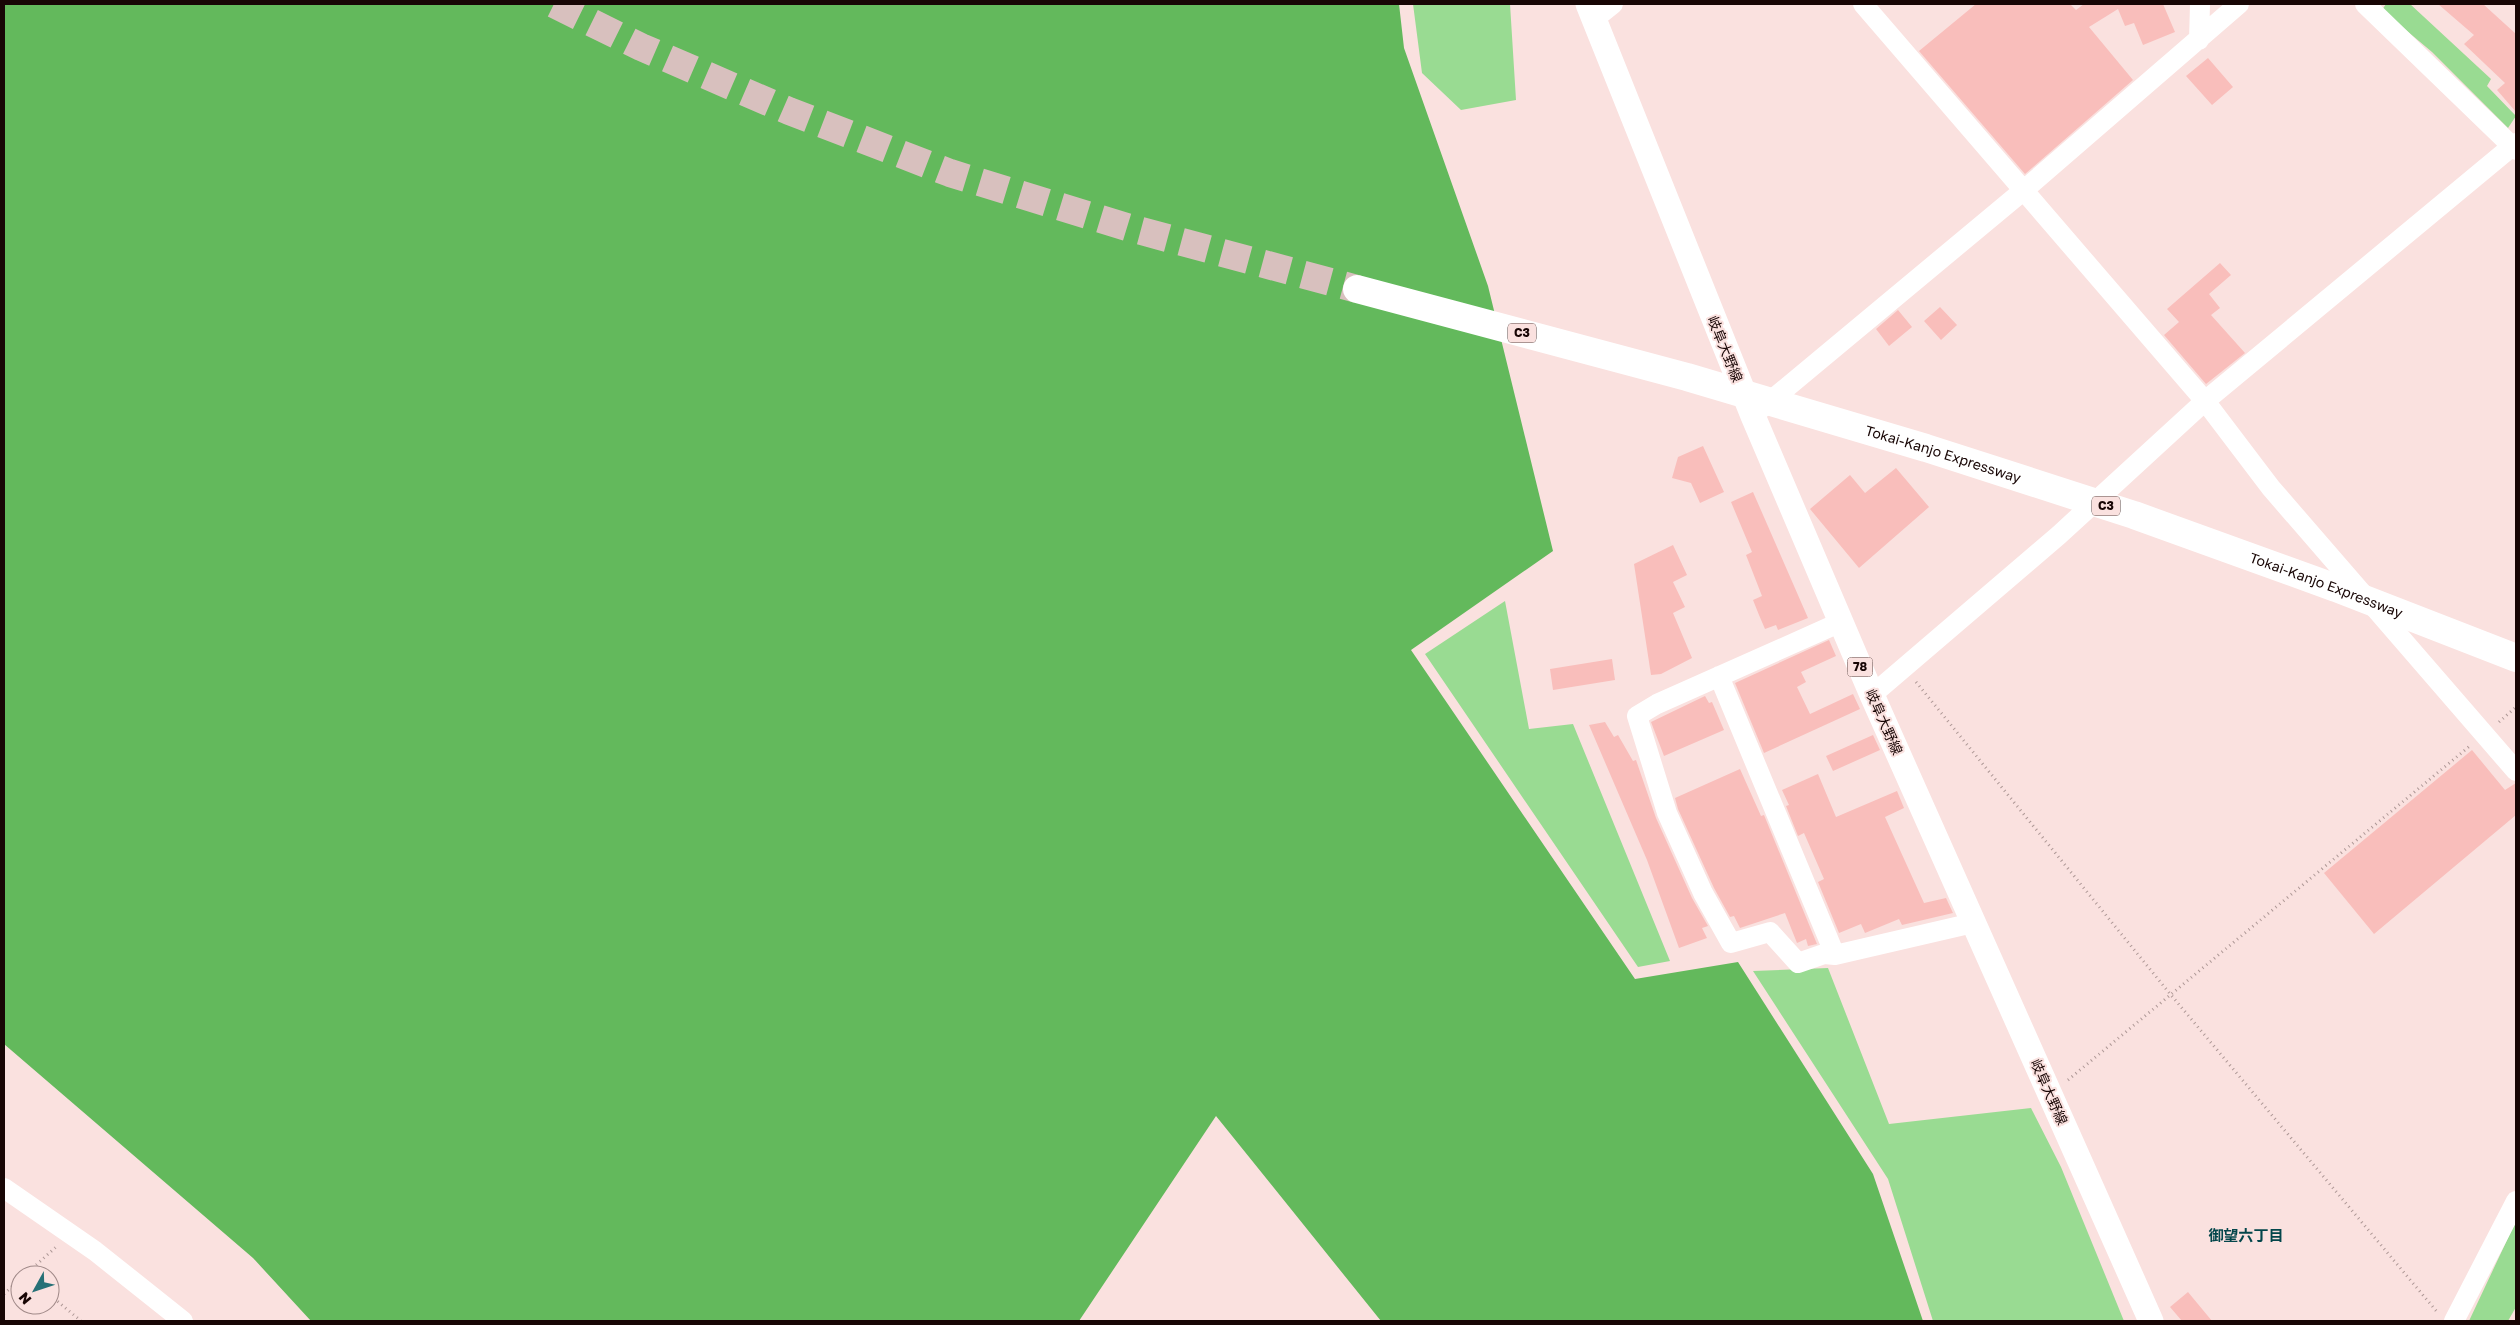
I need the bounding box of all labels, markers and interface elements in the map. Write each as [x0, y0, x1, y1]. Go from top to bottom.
street label: 岐阜大野線 [1704, 313, 1746, 384]
road number: C3 [1508, 323, 1536, 342]
street label: Tokai-Kanjo Expressway [1863, 421, 2023, 486]
road number: C3 [2092, 496, 2120, 516]
street label: Tokai-Kanjo Expressway [2247, 549, 2405, 621]
road number: 78 [1848, 658, 1872, 676]
street label: 岐阜大野線 [1862, 686, 1906, 757]
street label: 岐阜大野線 [2027, 1056, 2071, 1127]
district label: 御望六丁目 [2208, 1226, 2284, 1244]
north arrow [10, 1265, 60, 1315]
text: N [15, 1289, 35, 1308]

